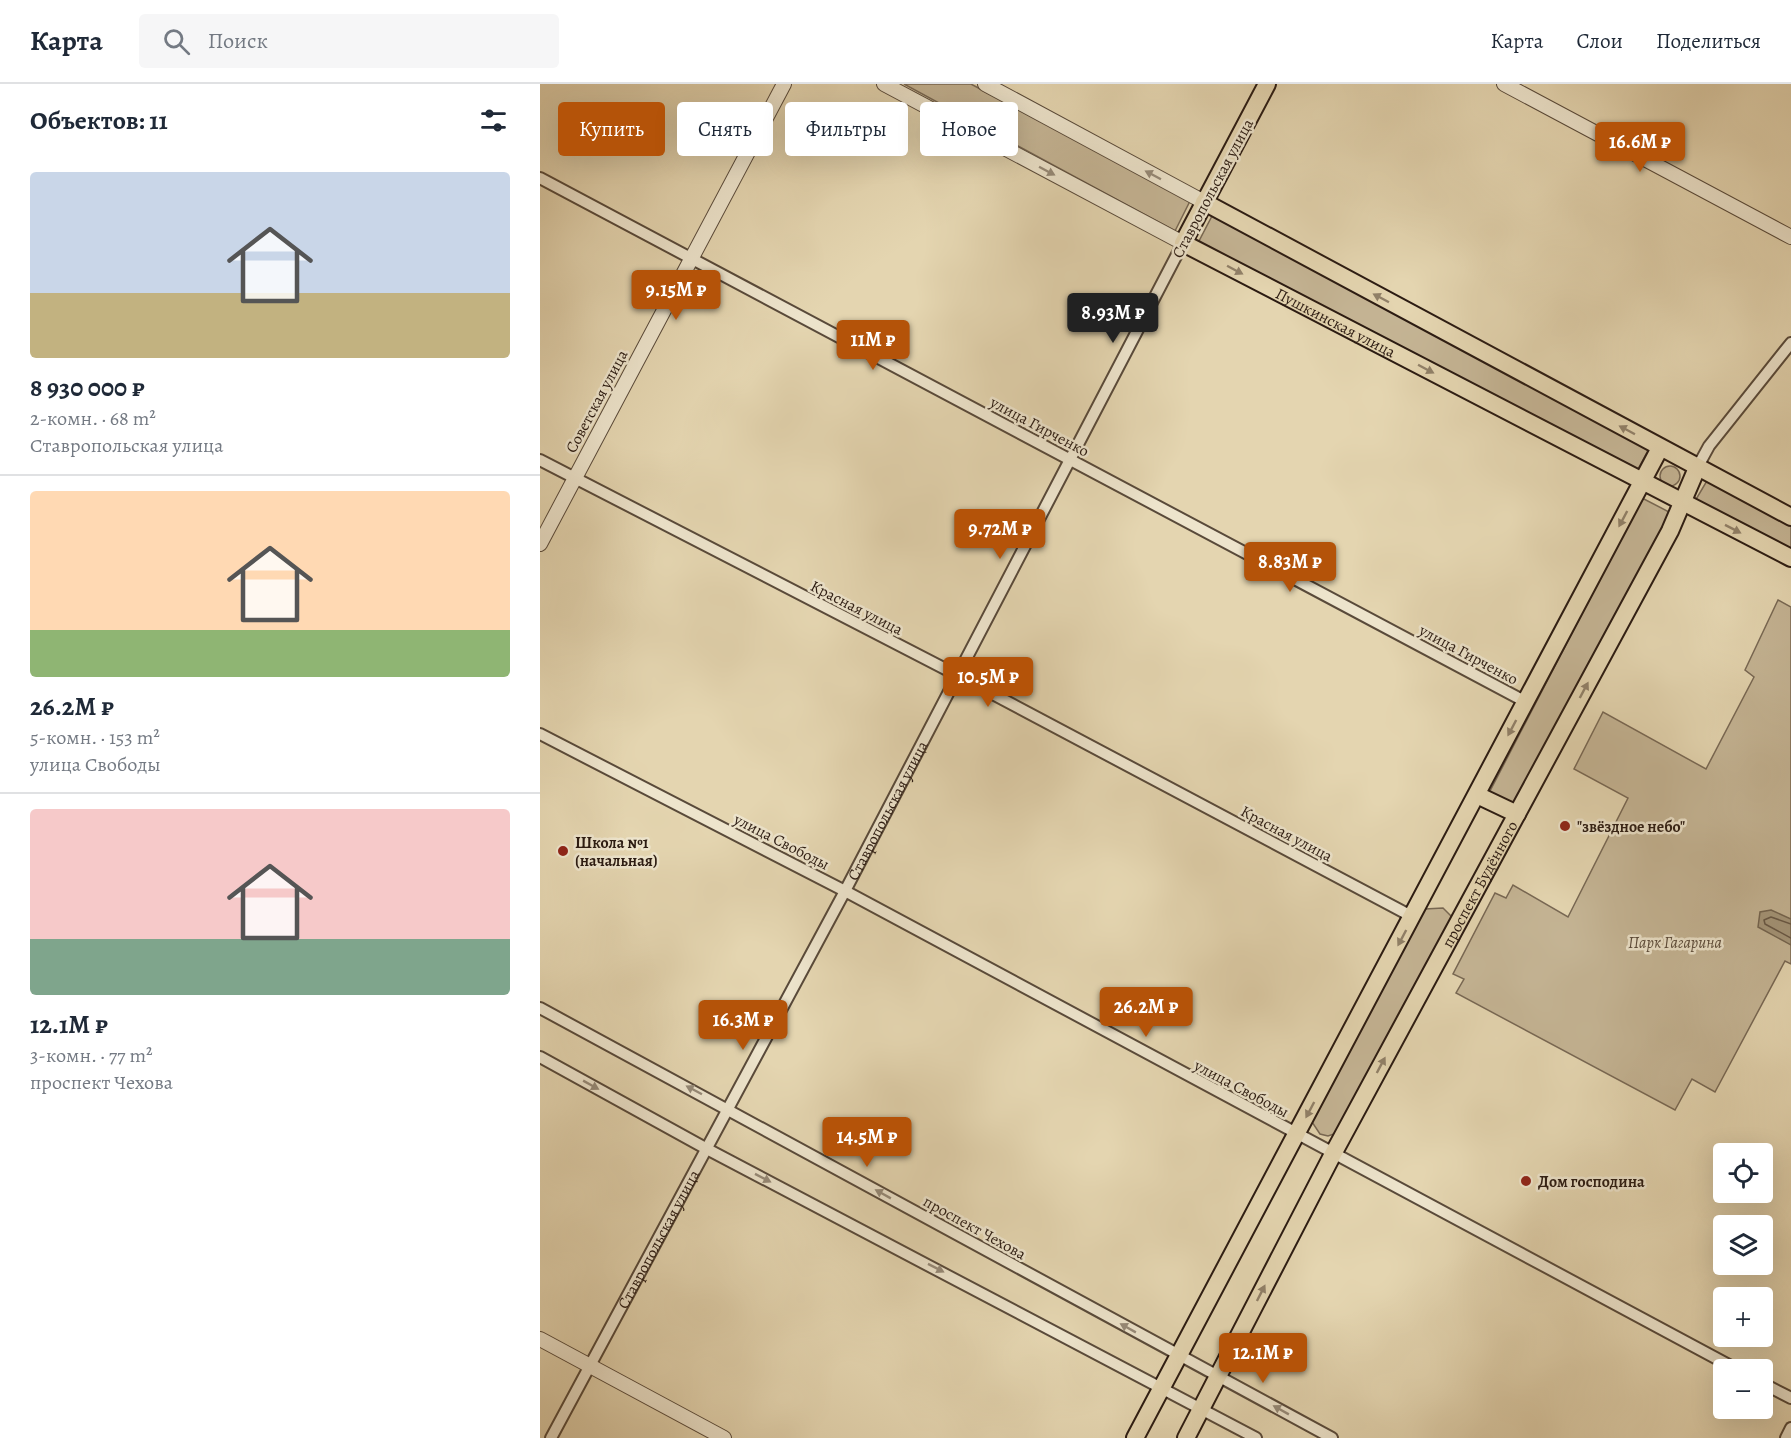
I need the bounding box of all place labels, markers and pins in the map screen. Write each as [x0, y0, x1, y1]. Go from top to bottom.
pin: 16.6M ₽ [1585, 122, 1695, 173]
pin: 9.15M ₽ [621, 270, 731, 321]
pin: 8.93M ₽ [1058, 293, 1168, 344]
pin: 11M ₽ [831, 320, 915, 371]
pin: 9.72M ₽ [945, 509, 1055, 560]
pin: 8.83M ₽ [1235, 542, 1345, 593]
pin: 10.5M ₽ [933, 657, 1043, 708]
place label: "звёздное небо" [1577, 816, 1685, 838]
marker: "звёздное небо" [1558, 819, 1572, 833]
place label: Школа №1 (начальная) [575, 832, 658, 872]
marker: Школа №1 (начальная) [556, 844, 570, 858]
pin: 26.2M ₽ [1091, 987, 1201, 1038]
pin: 16.3M ₽ [688, 1000, 798, 1051]
pin: 14.5M ₽ [812, 1117, 922, 1168]
place label: Дом господина [1538, 1171, 1645, 1193]
marker: Дом господина [1519, 1174, 1533, 1188]
pin: 12.1M ₽ [1208, 1333, 1318, 1384]

